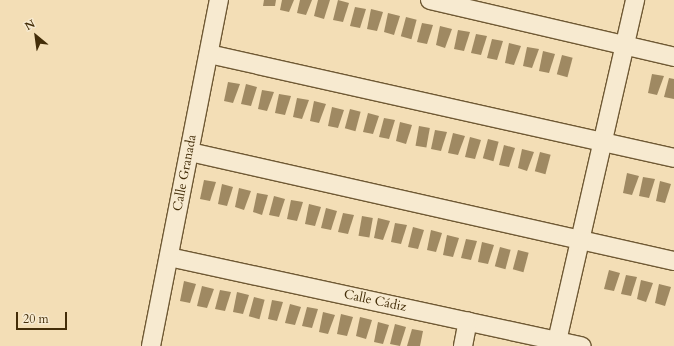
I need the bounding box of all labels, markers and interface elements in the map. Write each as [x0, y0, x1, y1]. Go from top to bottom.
north arrow [16, 16, 56, 56]
text: N [22, 16, 38, 34]
street label: Calle Granada [170, 133, 200, 213]
street label: Calle Cádiz [342, 287, 408, 315]
scale bar [18, 304, 69, 330]
text: 20 m [23, 311, 49, 327]

